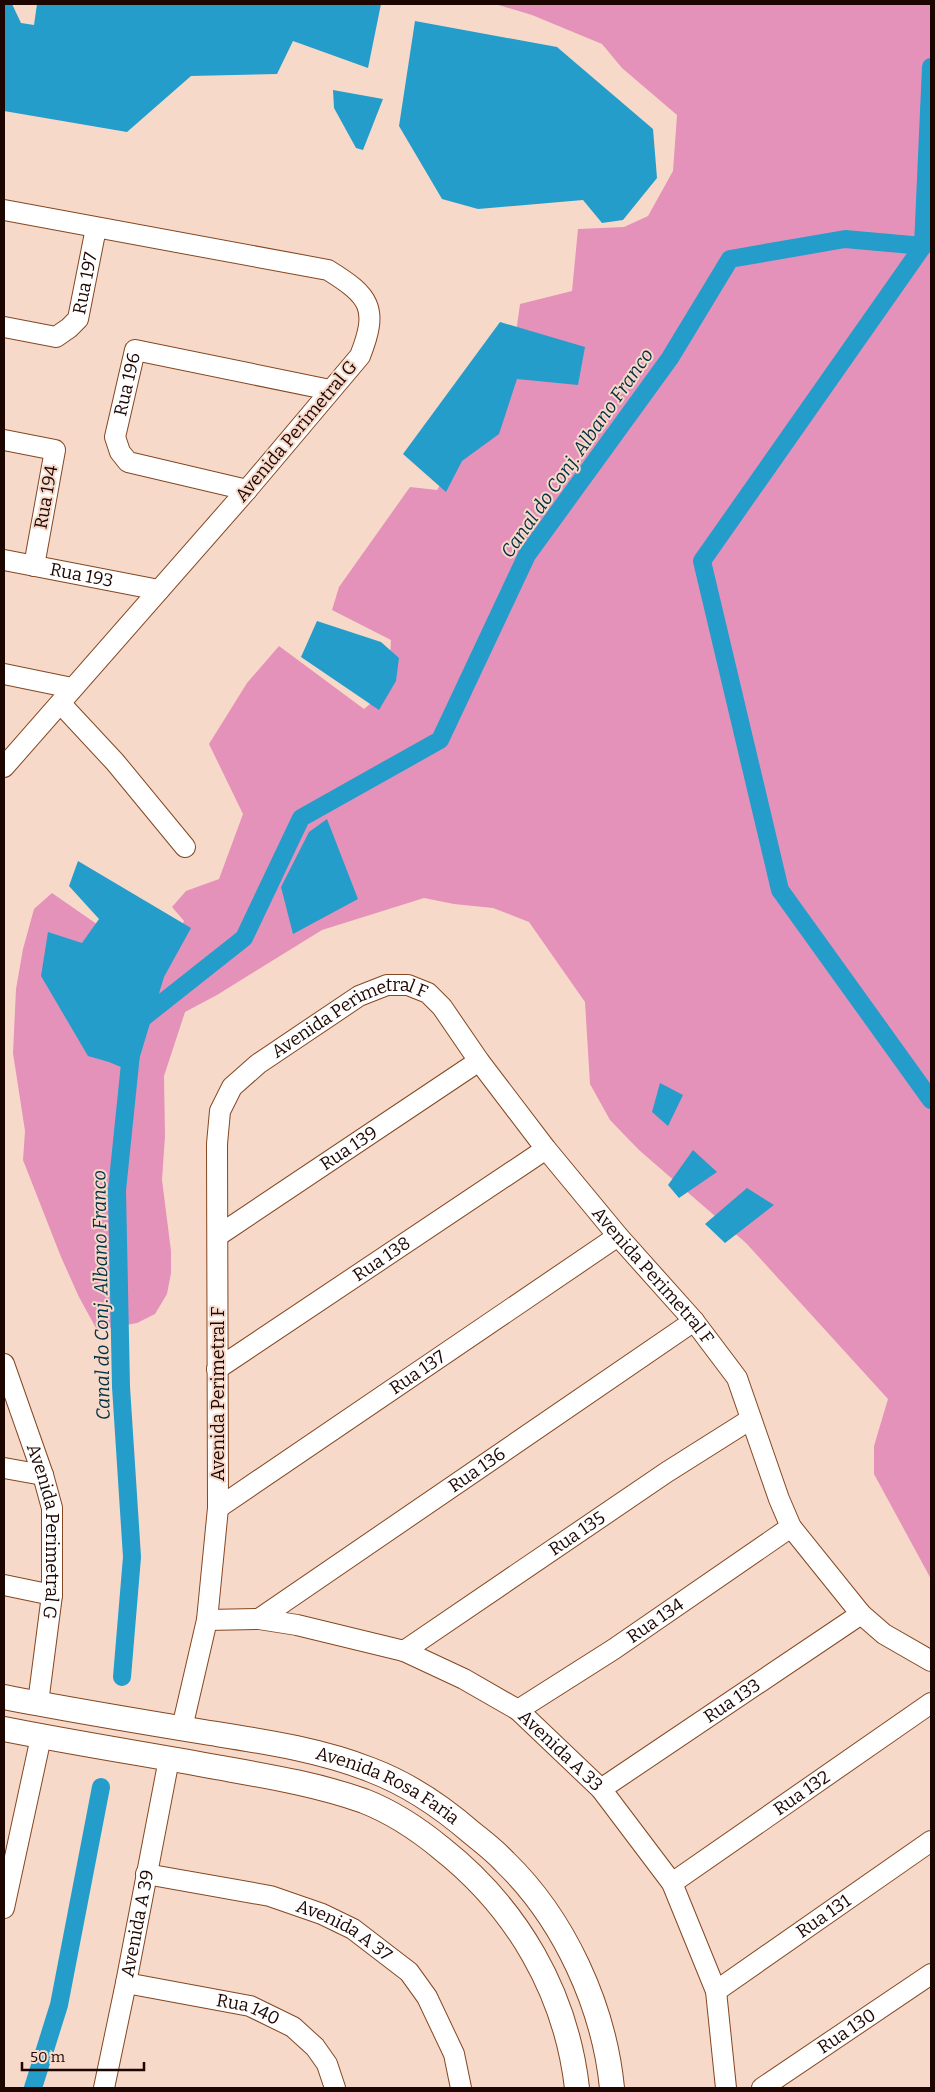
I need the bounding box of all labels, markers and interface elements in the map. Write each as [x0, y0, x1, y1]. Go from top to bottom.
street label: Rua 197 [68, 250, 102, 316]
water label: Canal do Conj. Albano Franco [496, 344, 658, 562]
street label: Rua 196 [109, 350, 145, 418]
street label: Avenida Perimetral G [230, 356, 362, 506]
street label: Rua 194 [30, 463, 63, 531]
street label: Rua 193 [48, 558, 115, 592]
street label: Avenida Perimetral F [267, 974, 431, 1063]
street label: Rua 139 [316, 1121, 381, 1175]
water label: Canal do Conj. Albano Franco [87, 1170, 115, 1420]
street label: Avenida Perimetral F [587, 1202, 719, 1348]
street label: Rua 138 [349, 1232, 415, 1286]
street label: Avenida Perimetral F [207, 1307, 229, 1481]
street label: Rua 137 [385, 1346, 449, 1399]
street label: Avenida Perimetral G [22, 1441, 63, 1620]
street label: Rua 136 [444, 1443, 510, 1497]
street label: Rua 135 [544, 1506, 609, 1560]
street label: Rua 134 [623, 1593, 688, 1648]
street label: Rua 133 [700, 1674, 765, 1728]
street label: Avenida A 33 [514, 1705, 607, 1796]
street label: Avenida Rosa Faria [313, 1742, 464, 1829]
street label: Rua 132 [769, 1766, 834, 1820]
street label: Avenida A 39 [116, 1868, 159, 1979]
street label: Rua 131 [792, 1889, 855, 1943]
street label: Avenida A 37 [293, 1895, 396, 1966]
street label: Rua 140 [215, 1989, 283, 2030]
street label: Rua 130 [813, 2004, 880, 2058]
scale bar [22, 2040, 145, 2072]
text: 50 m [30, 2048, 66, 2066]

